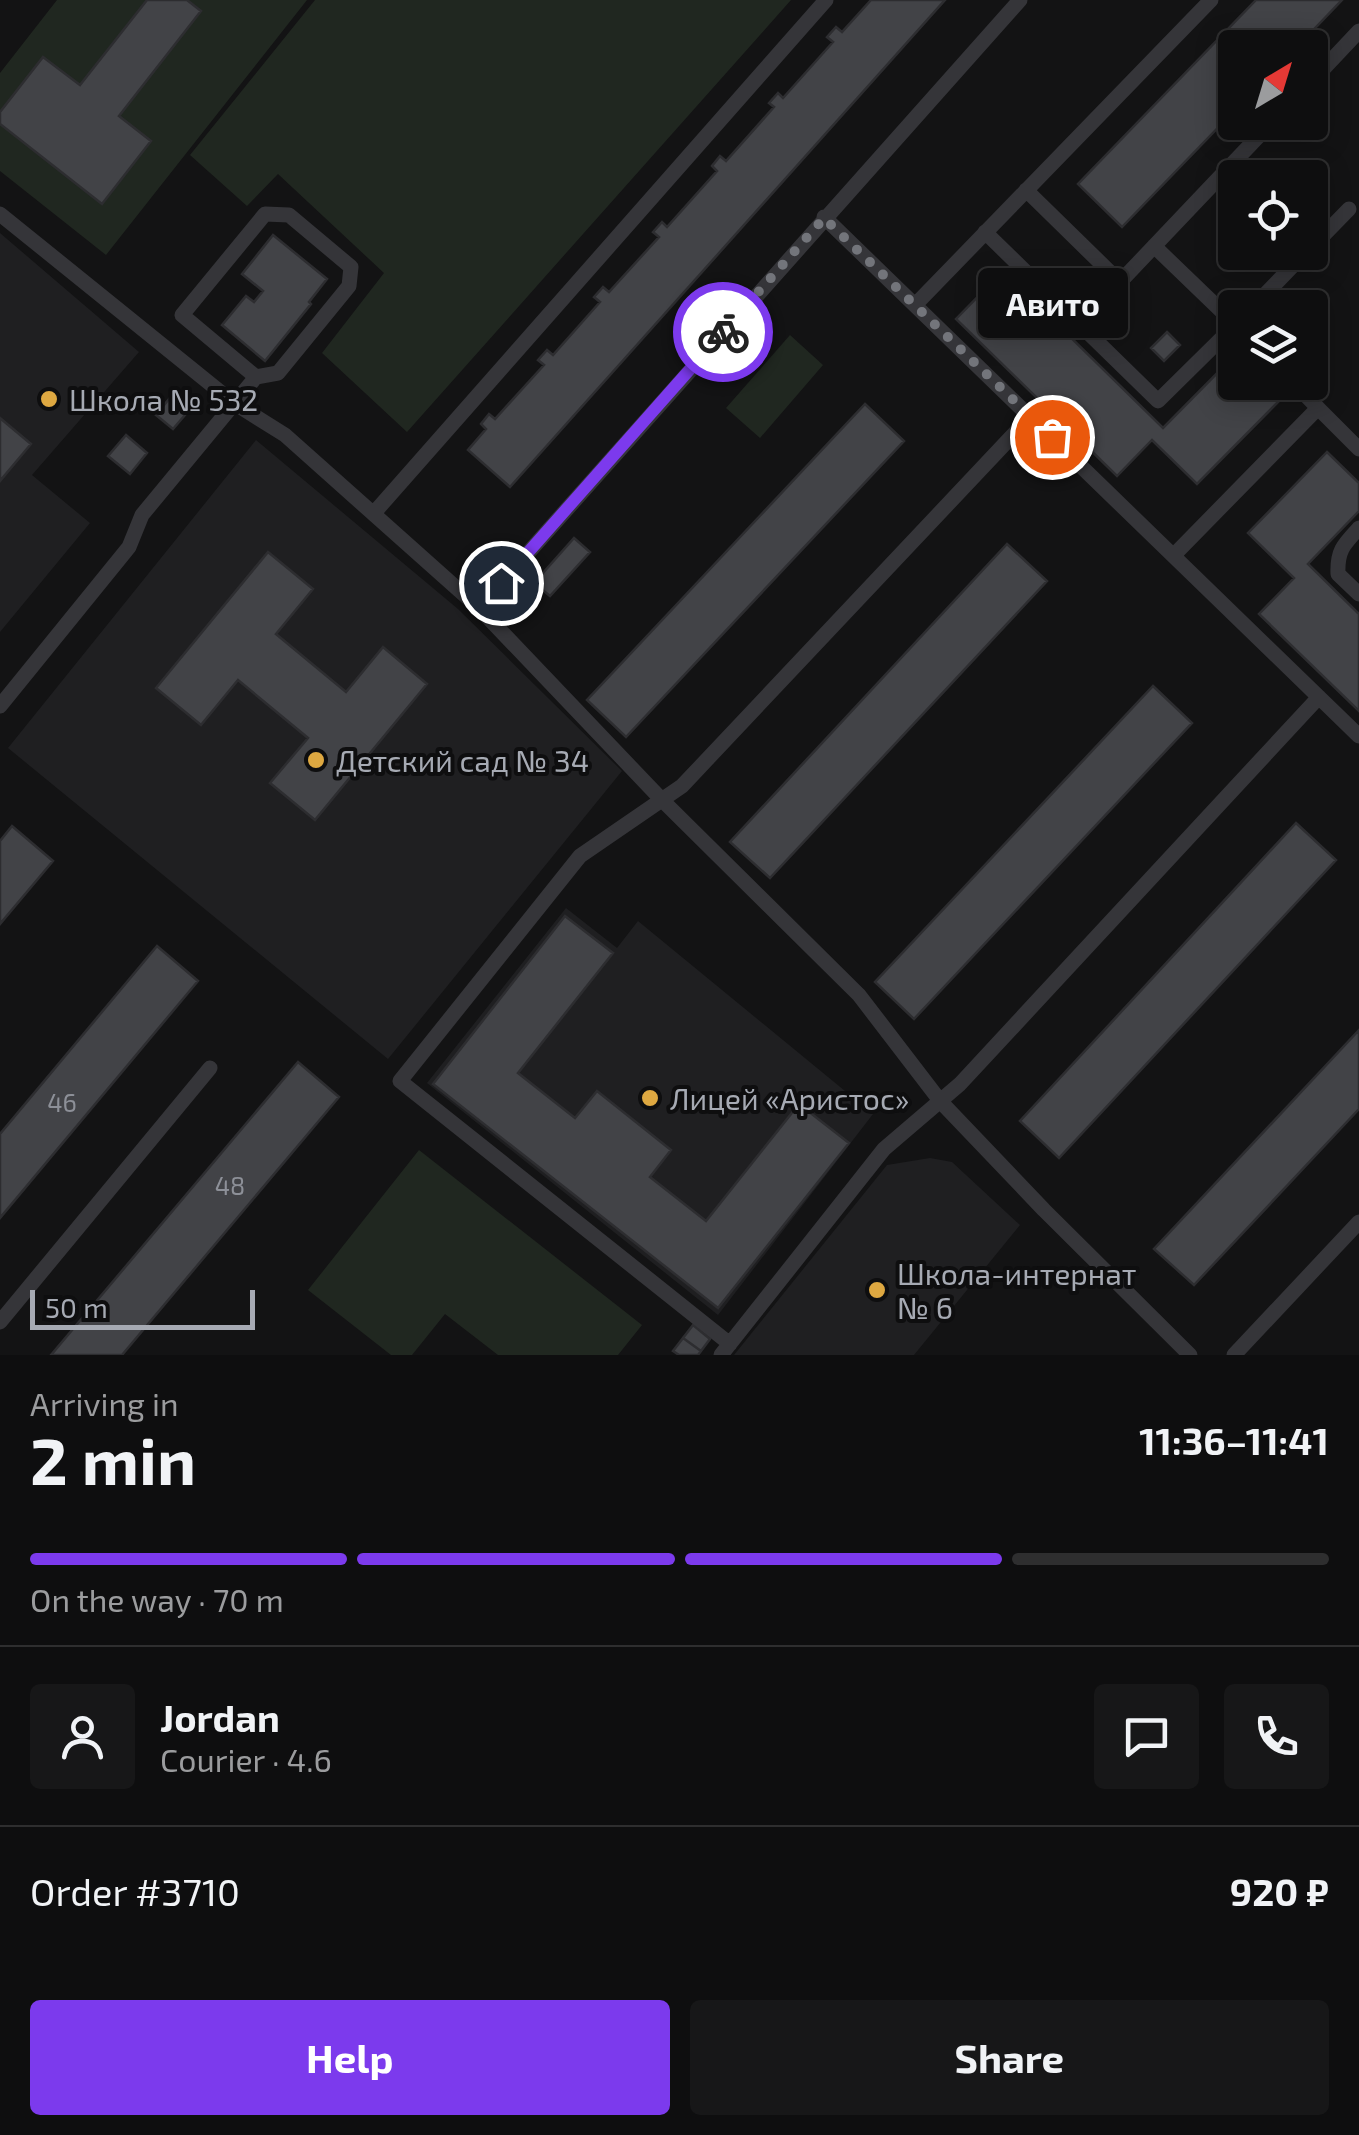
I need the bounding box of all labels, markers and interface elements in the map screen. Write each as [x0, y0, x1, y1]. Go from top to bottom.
north arrow [1218, 30, 1328, 140]
map controls [1218, 30, 1328, 400]
button: locate [1218, 160, 1328, 270]
callout: Авито [977, 267, 1127, 337]
courier [673, 282, 773, 382]
text: Авито [1006, 284, 1100, 322]
button: layers [1218, 290, 1328, 400]
icon: bike [696, 305, 751, 360]
place label: Школа № 532 [69, 381, 258, 417]
marker: Школа № 532 [38, 388, 60, 410]
pin [1010, 395, 1095, 480]
icon: bag [1025, 410, 1080, 465]
pin [459, 541, 544, 626]
icon: home [474, 556, 529, 611]
place label: Детский сад № 34 [336, 742, 589, 778]
marker: Детский сад № 34 [305, 749, 327, 771]
place label: Лицей «Аристос» [670, 1080, 909, 1116]
house number: 46 [47, 1087, 77, 1117]
marker: Лицей «Аристос» [639, 1087, 661, 1109]
house number: 48 [215, 1170, 245, 1200]
place label: Школа-интернат № 6 [897, 1255, 1137, 1325]
marker: Школа-интернат № 6 [866, 1279, 888, 1301]
scale bar [30, 1285, 255, 1330]
text: 50 m [45, 1290, 108, 1324]
text: Arriving in [30, 1384, 179, 1422]
text: 11:36–11:41 [1139, 1417, 1329, 1463]
text: 2 min [30, 1420, 196, 1498]
text: On the way · 70 m [30, 1580, 284, 1618]
button: person [30, 1684, 135, 1789]
button: chat [1094, 1684, 1199, 1789]
button: phone [1224, 1684, 1329, 1789]
text: Jordan [160, 1694, 280, 1740]
text: Courier · 4.6 [160, 1740, 332, 1778]
text: Order #3710 [30, 1868, 240, 1914]
text: 920 ₽ [1230, 1868, 1329, 1914]
button: Help [30, 2000, 670, 2115]
button: Share [690, 2000, 1329, 2115]

